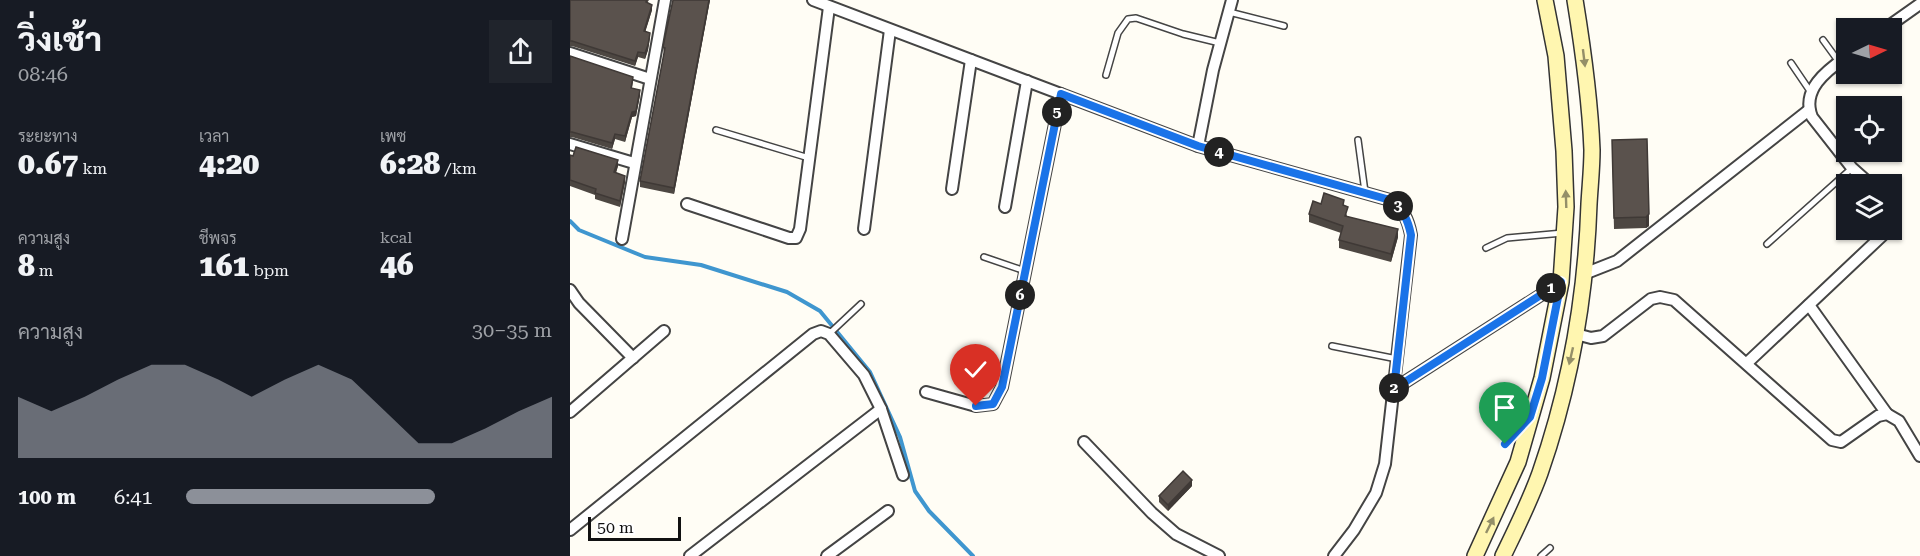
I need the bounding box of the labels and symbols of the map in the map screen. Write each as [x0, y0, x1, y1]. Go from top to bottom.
north arrow [1836, 18, 1902, 84]
one-way arrow [1579, 48, 1588, 67]
pin: 5 [1042, 97, 1072, 127]
pin: 4 [1204, 137, 1234, 167]
one-way arrow [1561, 189, 1570, 208]
pin: 3 [1383, 191, 1413, 221]
pin: 1 [1536, 273, 1566, 303]
pin: 6 [1005, 280, 1035, 310]
pin [950, 344, 1001, 406]
one-way arrow [1566, 347, 1575, 366]
pin: 2 [1379, 373, 1409, 403]
pin [1479, 382, 1530, 444]
scale bar [588, 514, 681, 542]
one-way arrow [1486, 516, 1495, 533]

